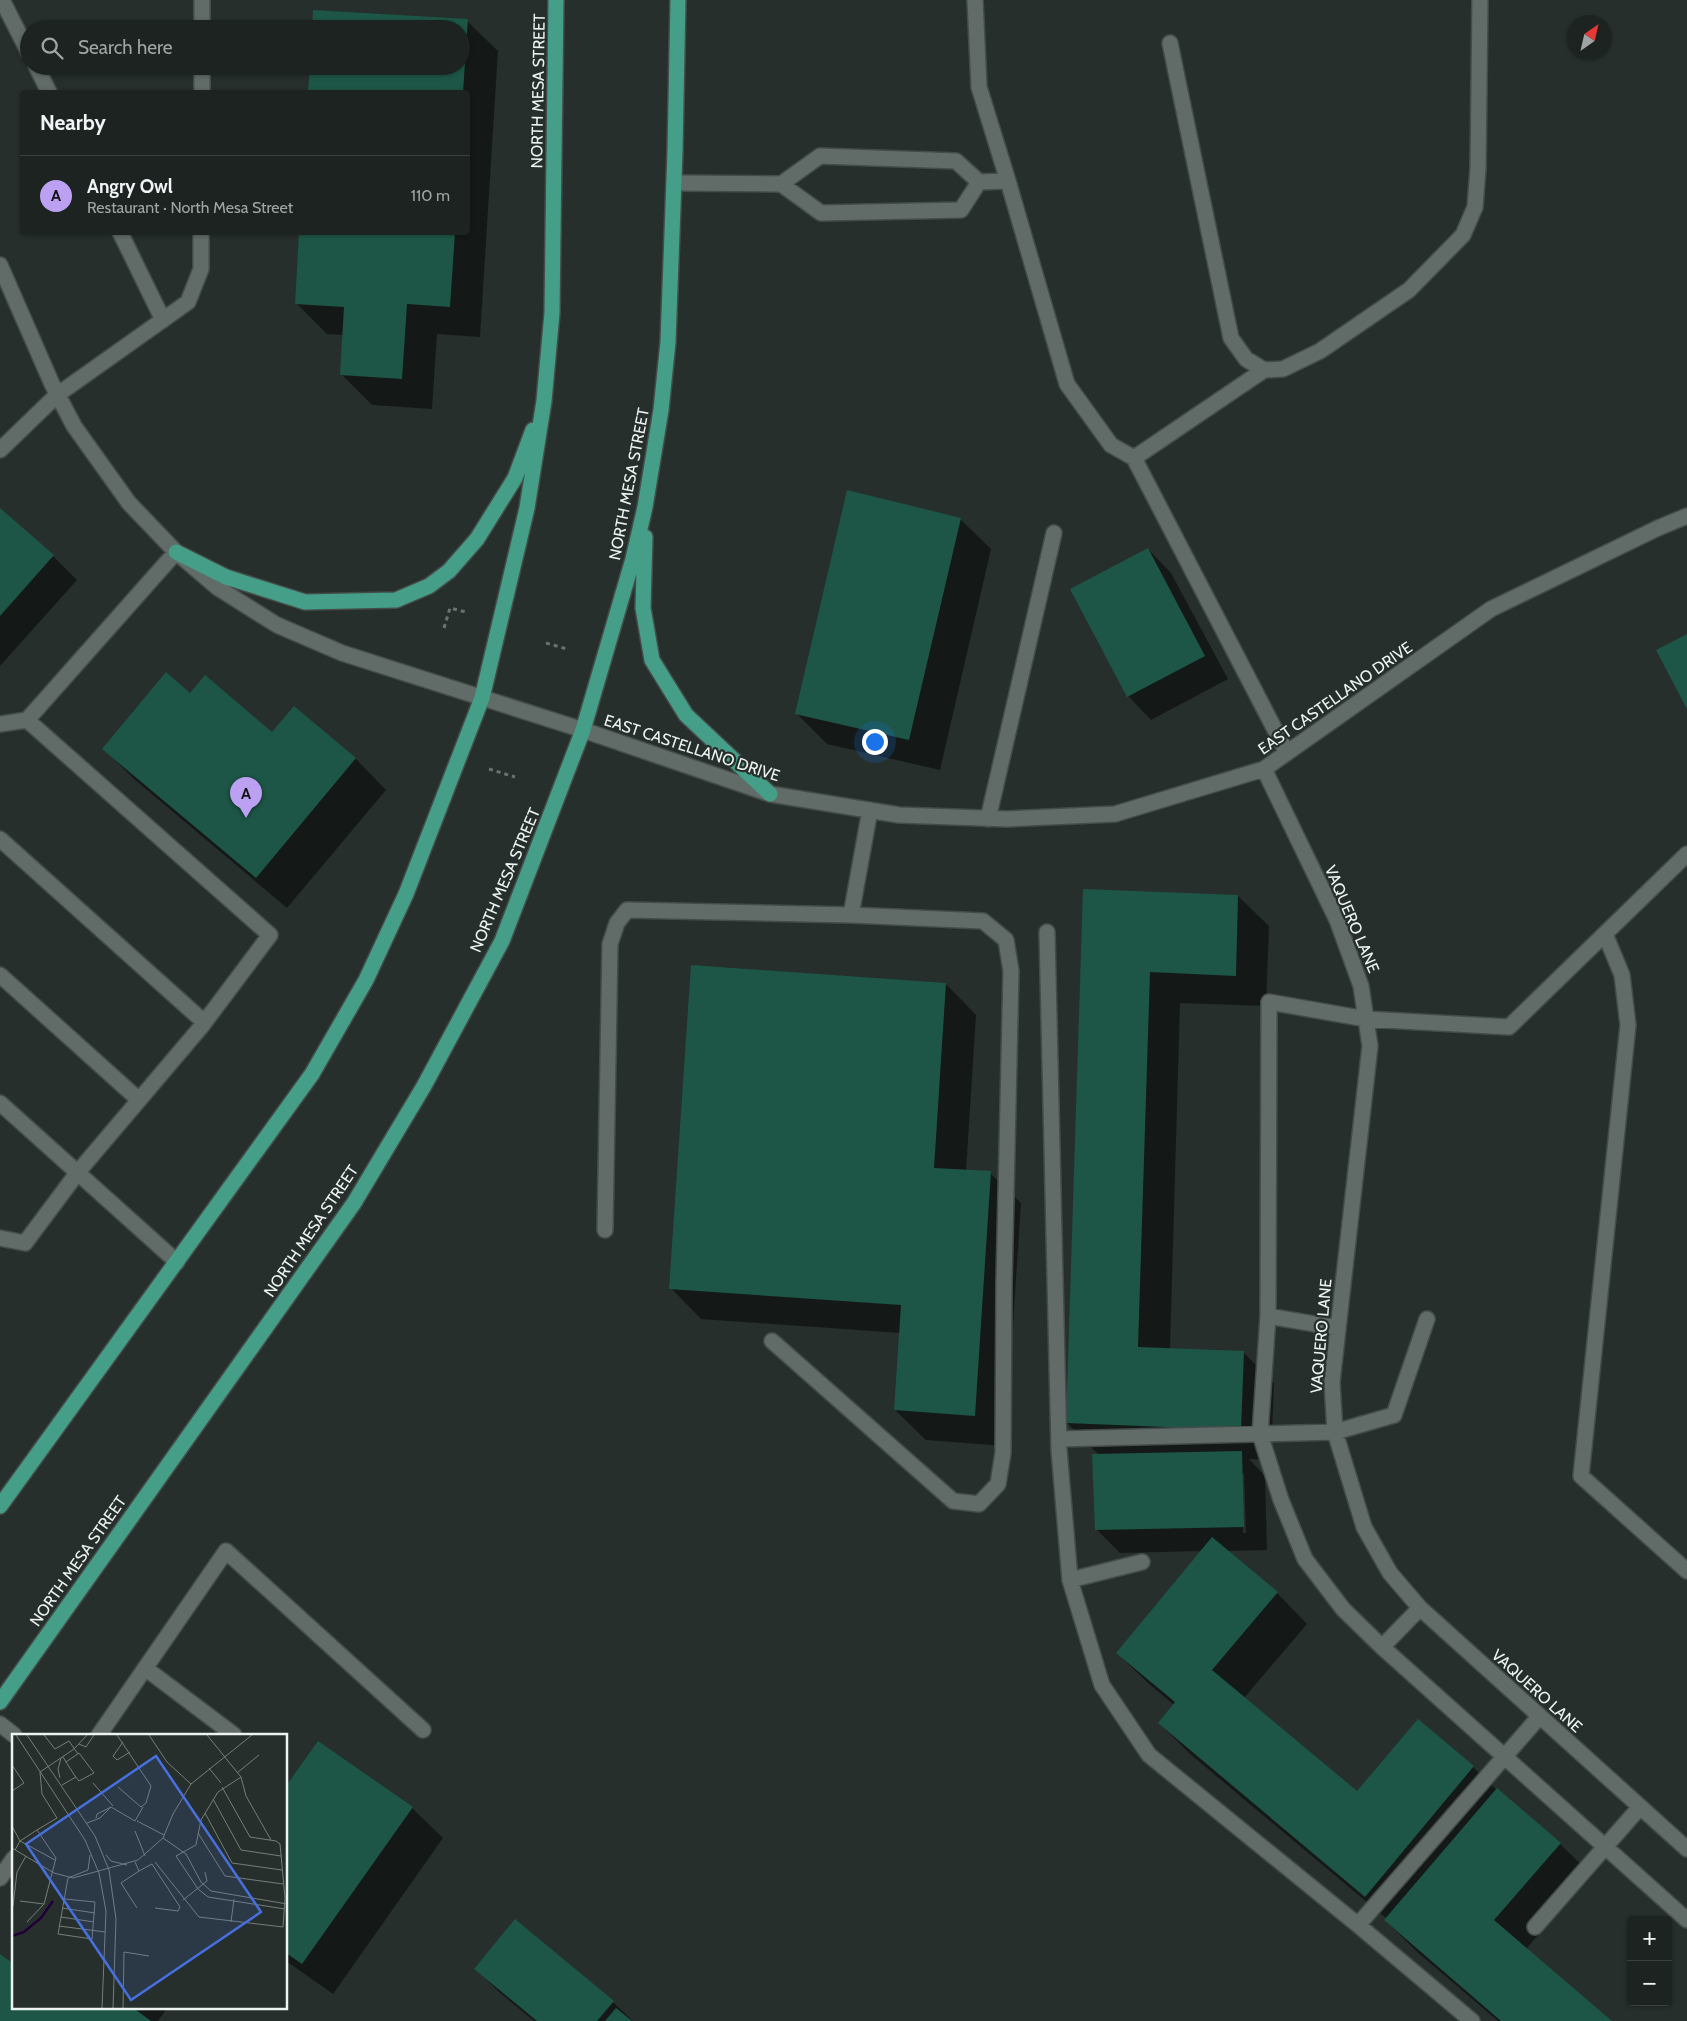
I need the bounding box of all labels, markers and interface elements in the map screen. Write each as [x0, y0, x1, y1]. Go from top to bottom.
street label: NORTH MESA STREET [527, 13, 549, 169]
north arrow [1567, 15, 1612, 60]
search box [20, 20, 470, 75]
icon: search [38, 34, 66, 62]
text: Search here [78, 36, 172, 59]
text: Nearby [40, 110, 106, 135]
text: Angry Owl [87, 175, 173, 198]
text: A [51, 186, 61, 205]
text: 110 m [411, 186, 450, 205]
text: Restaurant · North Mesa Street [87, 198, 293, 217]
street label: NORTH MESA STREET [605, 406, 653, 562]
street label: EAST CASTELLANO DRIVE [1254, 637, 1416, 758]
street label: EAST CASTELLANO DRIVE [602, 711, 782, 785]
your location [862, 729, 888, 755]
pin: A [230, 777, 262, 818]
street label: NORTH MESA STREET [466, 805, 544, 955]
street label: VAQUERO LANE [1321, 862, 1383, 976]
street label: NORTH MESA STREET [260, 1161, 362, 1300]
street label: VAQUERO LANE [1307, 1278, 1335, 1394]
street label: NORTH MESA STREET [26, 1492, 130, 1630]
street label: VAQUERO LANE [1488, 1645, 1586, 1737]
inset map [12, 1734, 288, 2008]
map controls [1627, 1916, 1672, 2006]
button: + [1627, 1916, 1672, 1961]
button: − [1627, 1961, 1672, 2006]

